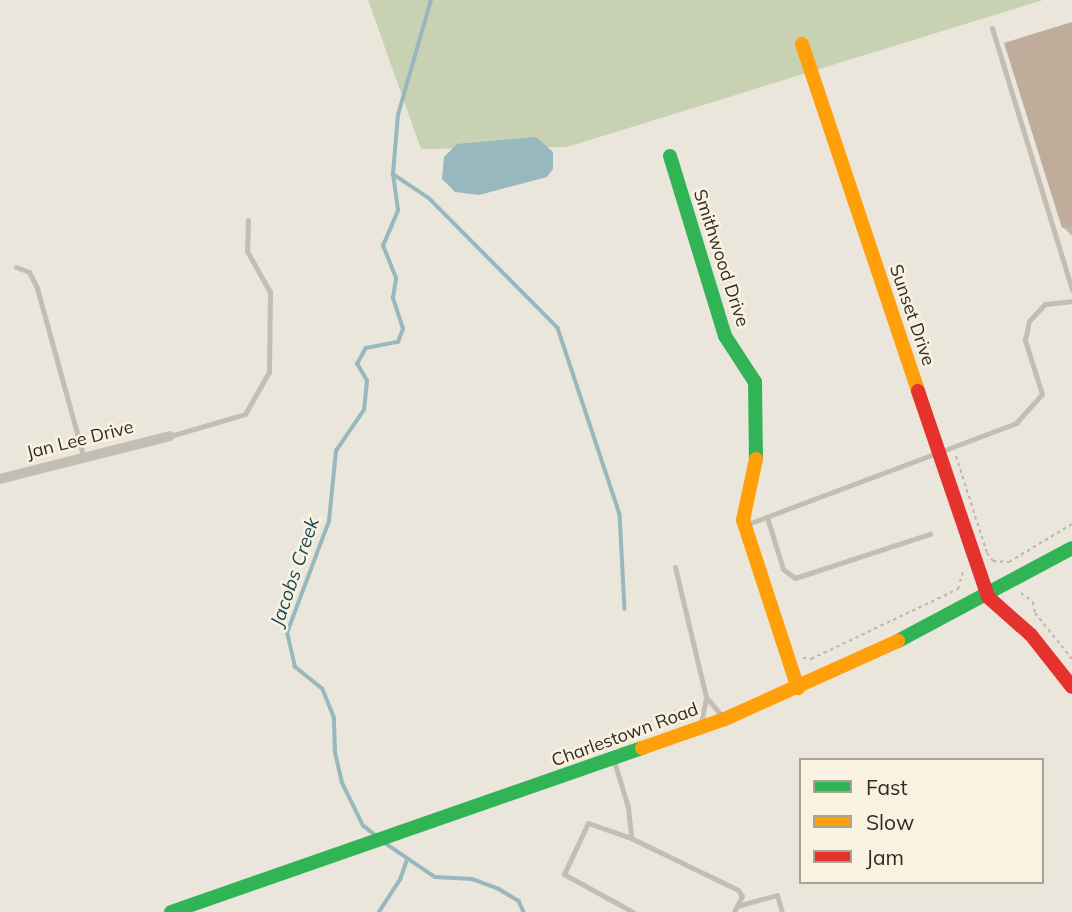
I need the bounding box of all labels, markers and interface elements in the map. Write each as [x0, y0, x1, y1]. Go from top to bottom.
street label: Smithwood Drive [689, 187, 753, 329]
street label: Sunset Drive [885, 262, 939, 368]
street label: Jan Lee Drive [24, 416, 136, 464]
water label: Jacobs Creek [266, 515, 324, 629]
street label: Charlestown Road [549, 698, 701, 772]
legend [799, 758, 1044, 884]
text: Fast [866, 774, 908, 800]
text: Slow [866, 809, 914, 835]
text: Jam [866, 844, 904, 870]

